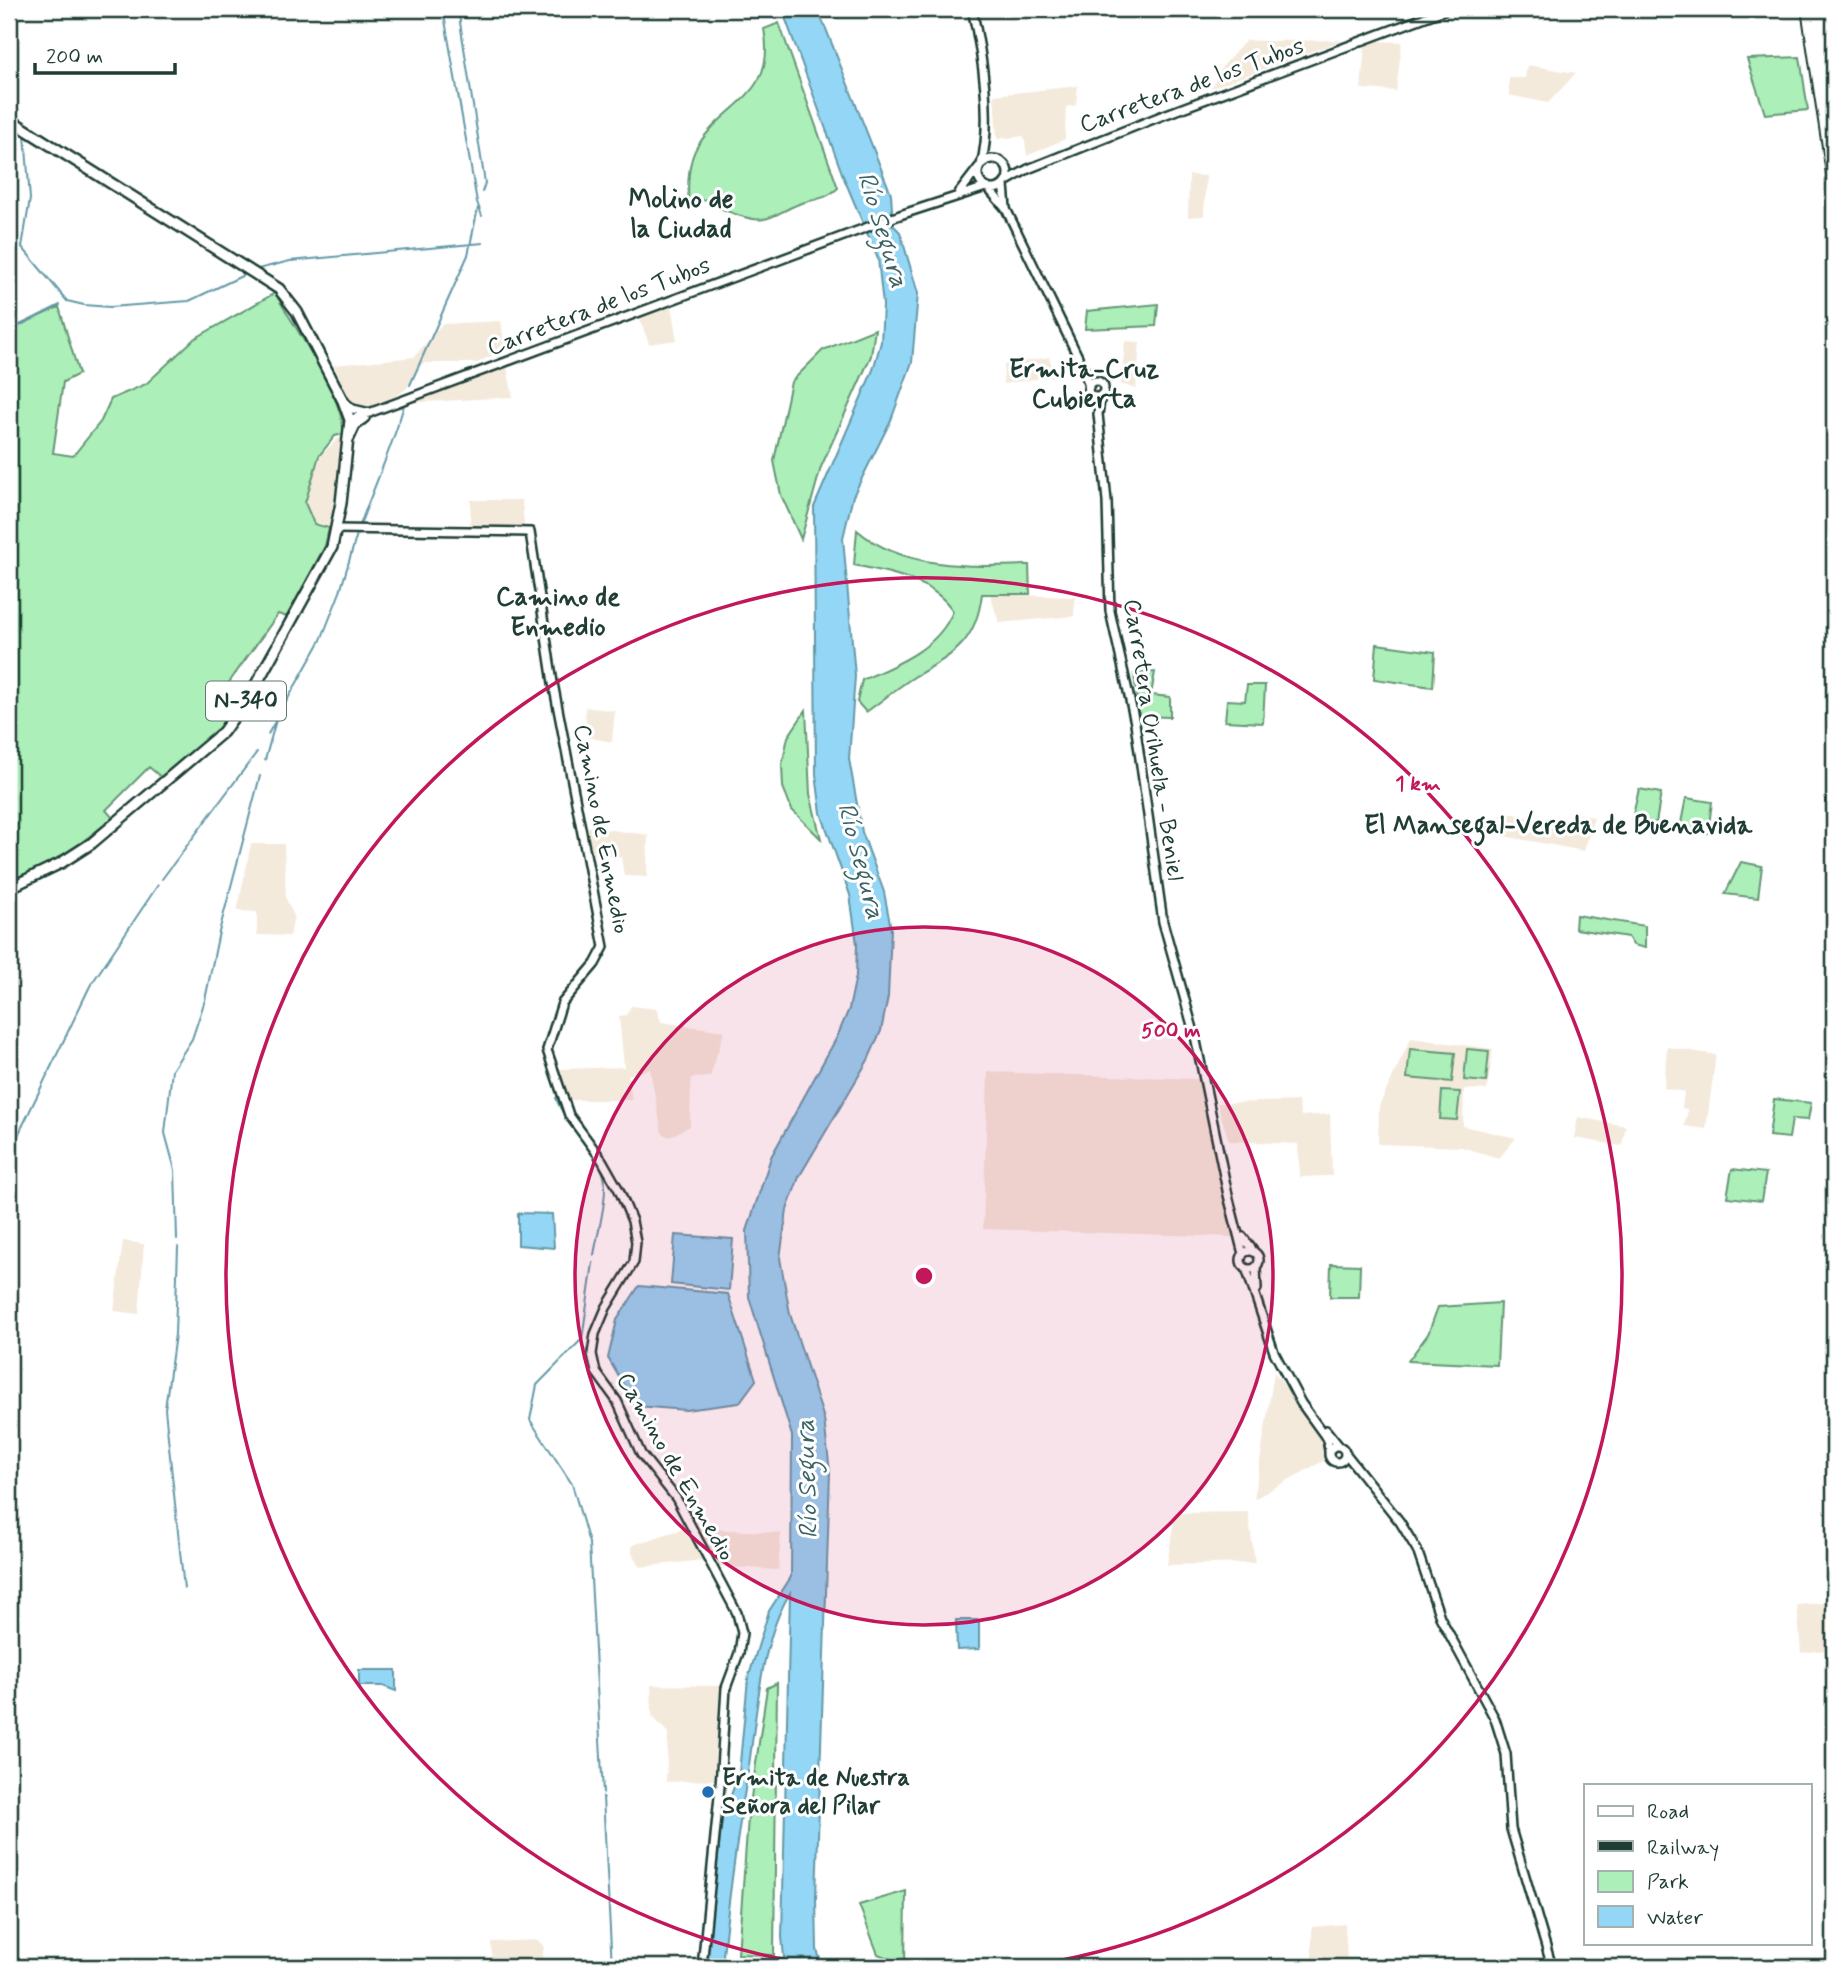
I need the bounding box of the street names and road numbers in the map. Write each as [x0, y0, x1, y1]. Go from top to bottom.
street label: Carretera de los Tubos [1075, 31, 1309, 141]
street label: Carretera de los Tubos [483, 250, 715, 364]
street label: Carretera Orihuela - Beniel [1115, 597, 1191, 883]
road number: N-340 [206, 681, 286, 720]
street label: Camino de Enmedio [566, 722, 636, 936]
street label: Camino de Enmedio [608, 1367, 742, 1567]

